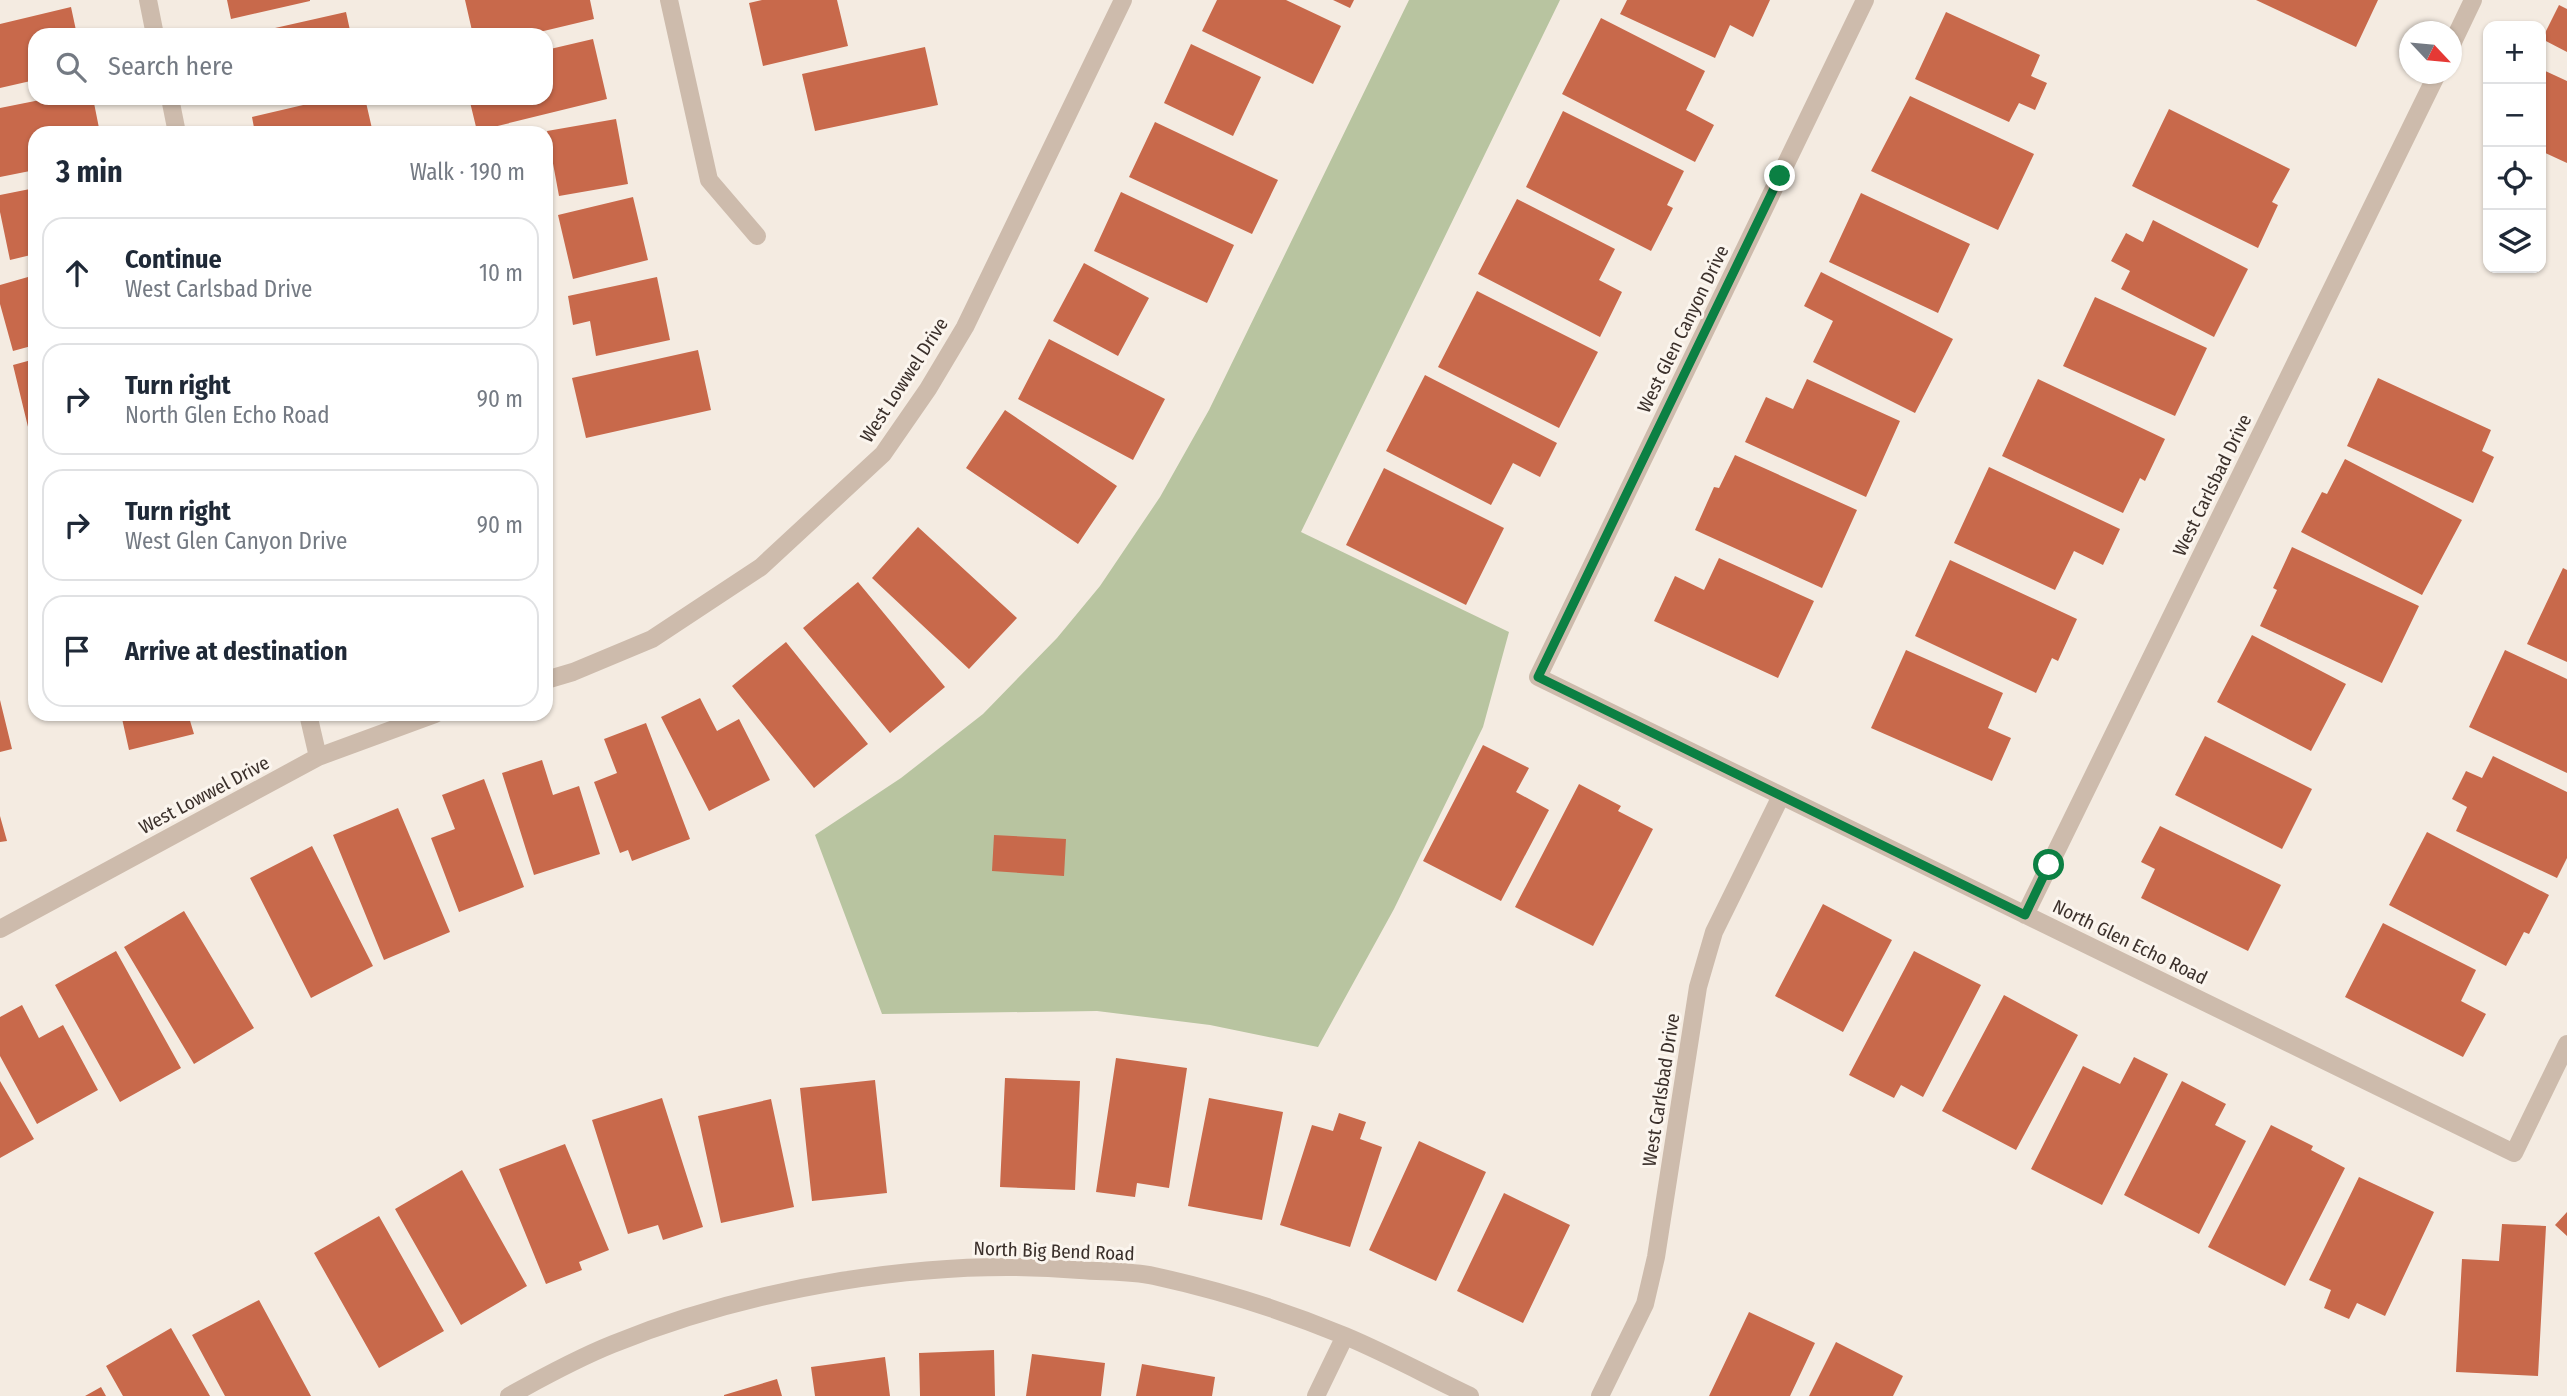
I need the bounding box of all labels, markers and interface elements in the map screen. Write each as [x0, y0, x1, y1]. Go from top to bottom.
north arrow [2399, 21, 2462, 84]
map controls [2483, 21, 2546, 273]
button: + [2483, 21, 2546, 84]
search box [28, 28, 553, 105]
icon: search [52, 48, 90, 86]
text: Search here [108, 51, 233, 82]
button: − [2483, 84, 2546, 147]
button: locate [2483, 147, 2546, 210]
text: 3 min [56, 154, 123, 190]
text: Walk · 190 m [410, 158, 525, 186]
route end [1764, 160, 1795, 191]
button: layers [2483, 210, 2546, 273]
street label: West Glen Canyon Drive [1632, 241, 1734, 417]
text: Continue [125, 244, 222, 275]
icon: ahead [58, 254, 96, 292]
text: 10 m [479, 259, 523, 287]
text: West Carlsbad Drive [125, 275, 312, 303]
street label: West Lowwel Drive [855, 313, 953, 447]
text: Turn right [125, 370, 231, 401]
icon: right [58, 380, 96, 418]
text: 90 m [477, 385, 523, 413]
text: North Glen Echo Road [125, 401, 330, 429]
street label: West Carlsbad Drive [2168, 410, 2256, 560]
text: Turn right [125, 496, 231, 527]
icon: right [58, 506, 96, 544]
text: 90 m [477, 511, 523, 539]
text: West Glen Canyon Drive [125, 527, 347, 555]
icon: arrive [58, 632, 96, 670]
text: Arrive at destination [125, 636, 348, 667]
street label: West Lowwel Drive [135, 751, 273, 839]
route start [2033, 849, 2064, 880]
street label: North Glen Echo Road [2049, 895, 2211, 989]
street label: West Carlsbad Drive [1638, 1012, 1684, 1168]
street label: North Big Bend Road [973, 1237, 1135, 1265]

